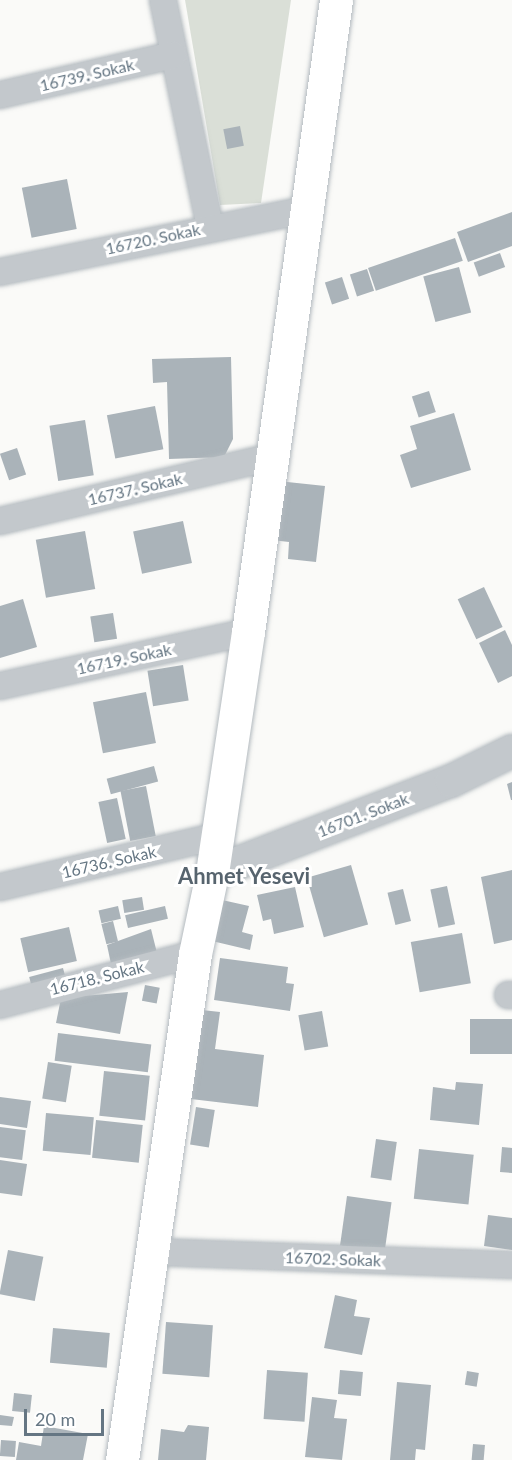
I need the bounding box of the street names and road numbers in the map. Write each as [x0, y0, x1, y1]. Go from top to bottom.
street label: 16739. Sokak [38, 55, 136, 95]
street label: 16720. Sokak [104, 220, 202, 258]
street label: 16737. Sokak [86, 469, 184, 509]
street label: 16719. Sokak [75, 640, 173, 678]
street label: 16701. Sokak [315, 789, 411, 841]
street label: 16736. Sokak [60, 842, 158, 882]
street label: 16718. Sokak [48, 957, 146, 999]
street label: 16702. Sokak [285, 1248, 381, 1270]

